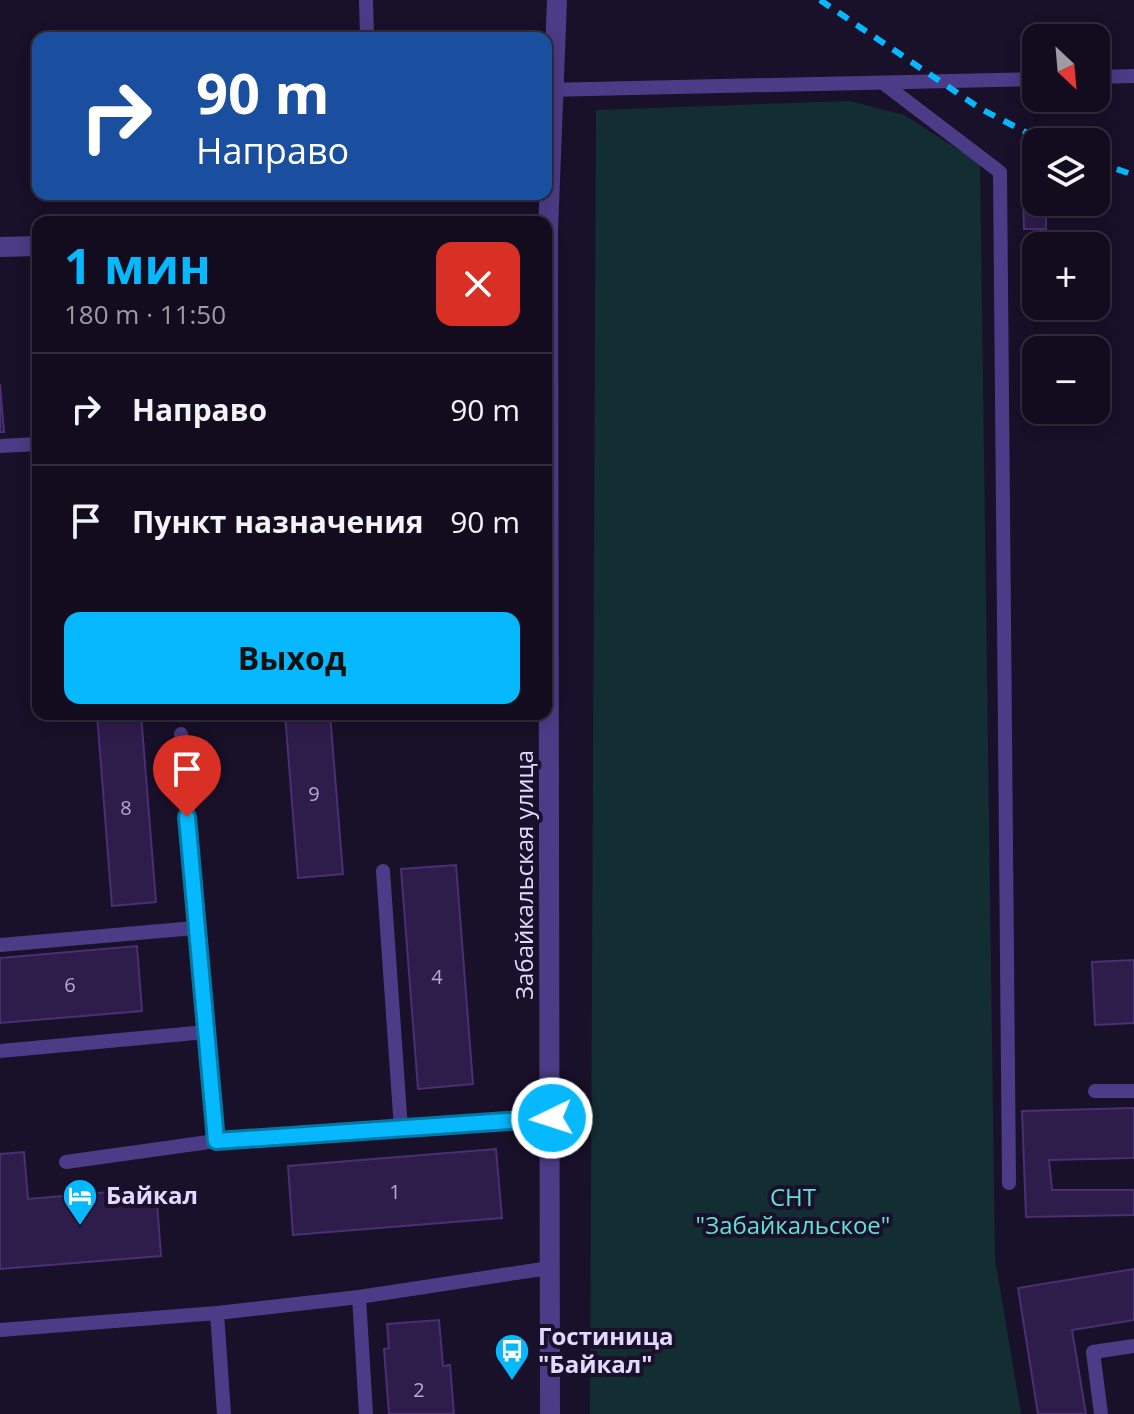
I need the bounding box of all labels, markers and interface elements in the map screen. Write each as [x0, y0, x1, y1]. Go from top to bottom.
north arrow [1022, 24, 1110, 112]
map controls [1022, 24, 1110, 424]
text: 90 m [196, 54, 330, 130]
icon: right [64, 64, 168, 168]
text: Направо [196, 126, 349, 175]
button: layers [1022, 128, 1110, 216]
button: + [1022, 232, 1110, 320]
text: 1 мин [64, 233, 211, 298]
button: close [436, 242, 520, 326]
text: 180 m · 11:50 [64, 296, 226, 332]
button: − [1022, 336, 1110, 424]
icon: right [64, 387, 108, 431]
text: Направо [132, 389, 267, 430]
text: 90 m [450, 389, 520, 430]
icon: arrive [64, 499, 108, 543]
text: Пункт назначения [132, 501, 424, 542]
text: 90 m [450, 501, 520, 542]
button: Выход [64, 612, 520, 704]
pin [153, 735, 221, 817]
icon: arrive [165, 747, 209, 791]
street label: Забайкальская улица [507, 750, 540, 1000]
house number: 9 [308, 780, 320, 807]
house number: 8 [120, 794, 132, 821]
house number: 4 [431, 963, 443, 990]
house number: 6 [64, 971, 76, 998]
position arrow [510, 1076, 594, 1160]
hotel icon: Байкал [61, 1177, 99, 1227]
place label: Байкал [106, 1178, 198, 1211]
house number: 1 [389, 1178, 401, 1205]
park label: СНТ "Забайкальское" [696, 1180, 890, 1241]
place label: Гостиница "Байкал" [538, 1319, 673, 1380]
bus stop icon: Гостиница "Байкал" [493, 1332, 531, 1382]
house number: 2 [413, 1376, 425, 1403]

